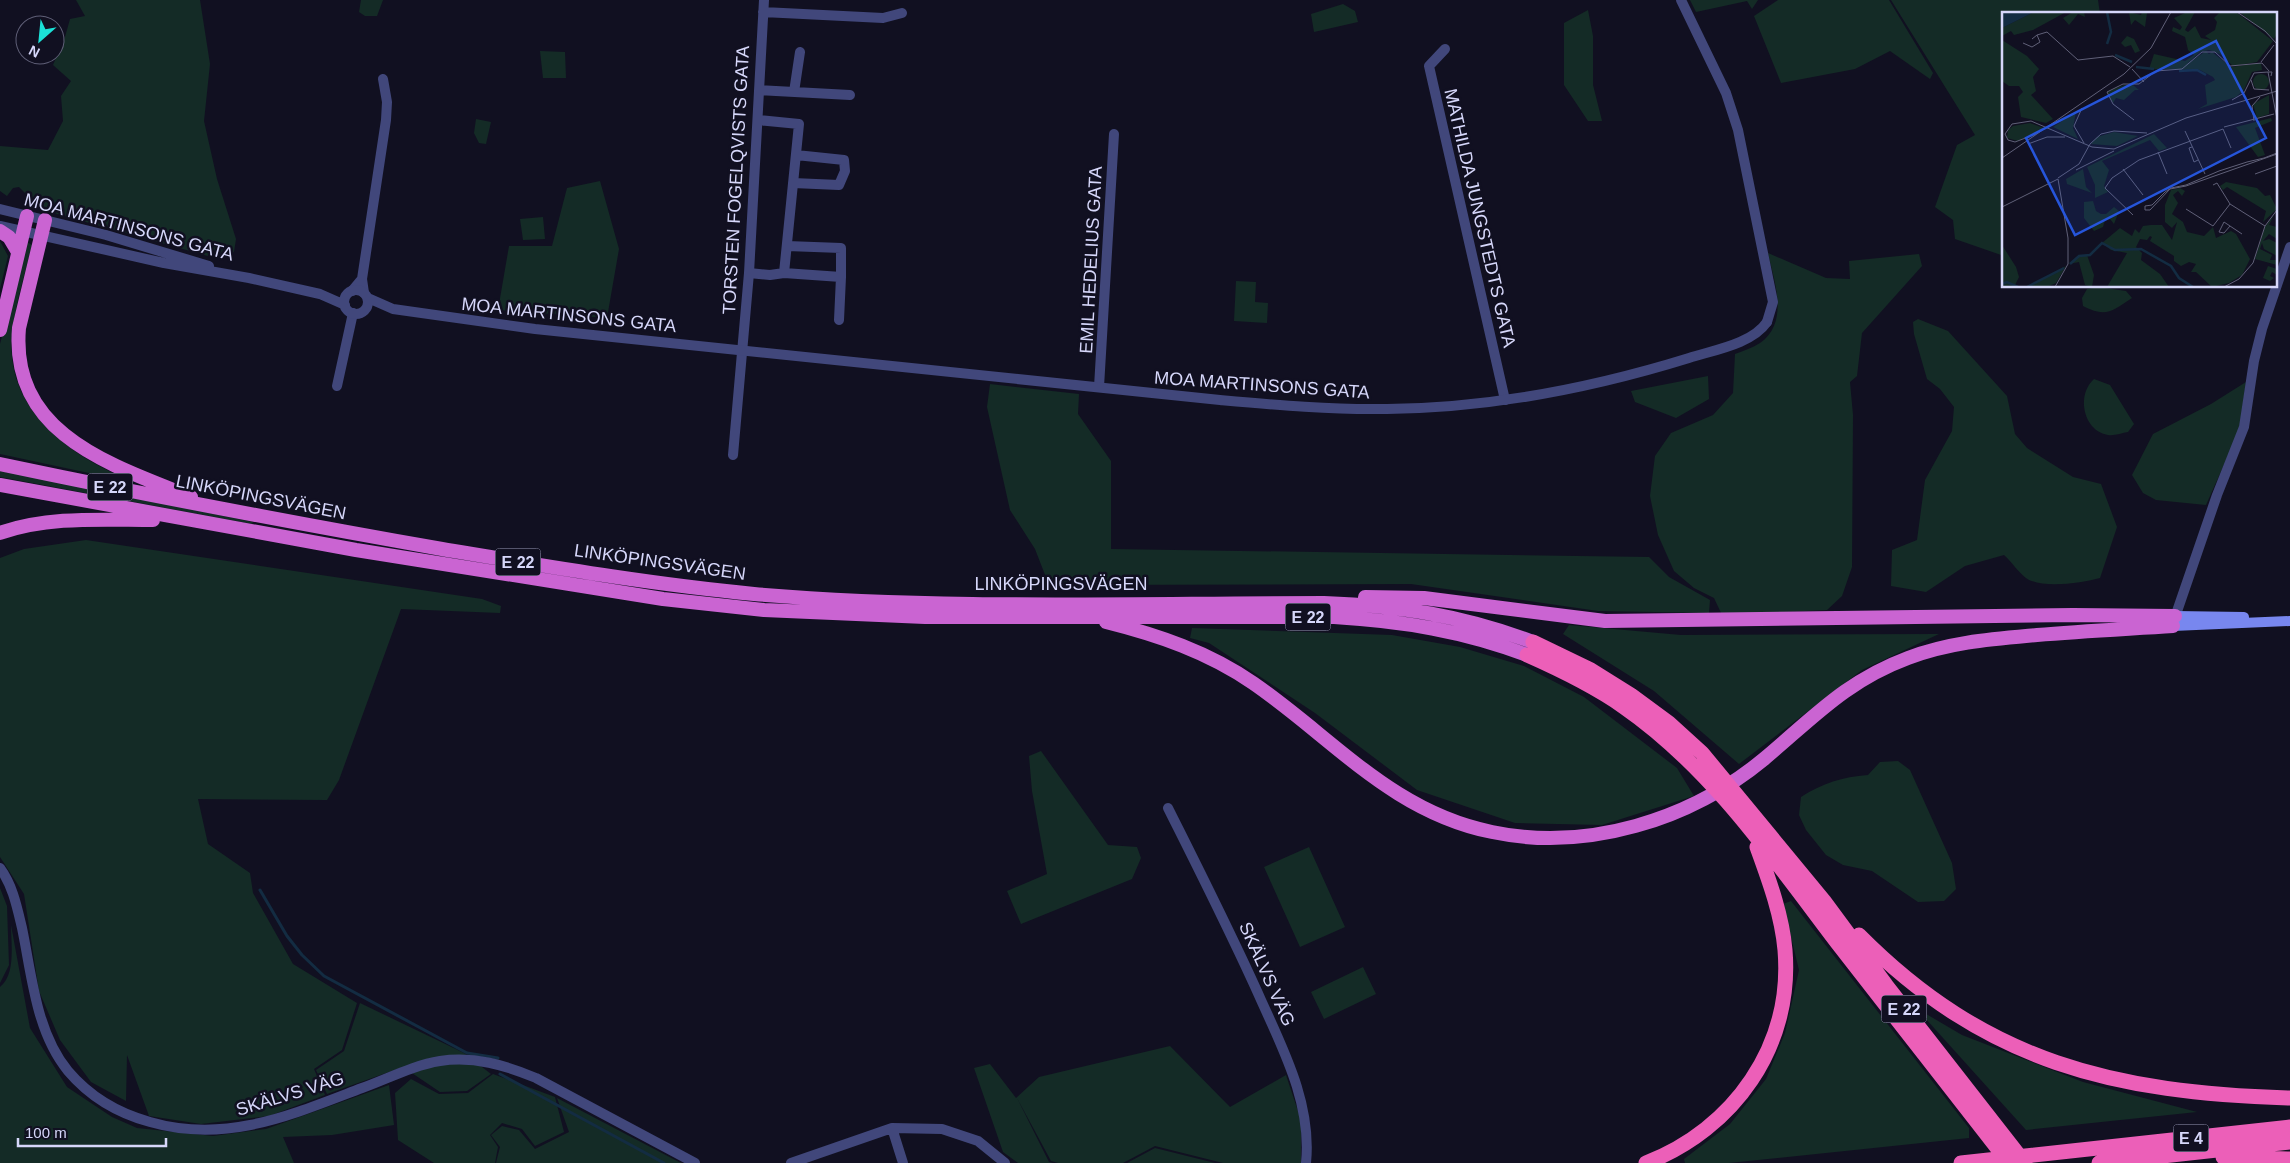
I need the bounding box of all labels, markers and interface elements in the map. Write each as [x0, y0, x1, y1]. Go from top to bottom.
inset map [2002, 12, 2278, 288]
north arrow [15, 15, 65, 65]
text: N [26, 42, 42, 61]
street label: TORSTEN FOGELQVISTS GATA [719, 45, 753, 315]
street label: MATHILDA JUNGSTEDTS GATA [1440, 87, 1520, 349]
street label: EMIL HEDELIUS GATA [1076, 166, 1106, 354]
street label: MOA MARTINSONS GATA [22, 189, 236, 265]
street label: MOA MARTINSONS GATA [461, 294, 677, 336]
street label: MOA MARTINSONS GATA [1154, 367, 1370, 403]
street label: LINKÖPINGSVÄGEN [174, 471, 348, 523]
road number: E 22 [88, 474, 132, 501]
street label: LINKÖPINGSVÄGEN [573, 540, 747, 584]
road number: E 22 [496, 548, 540, 576]
street label: LINKÖPINGSVÄGEN [974, 574, 1148, 594]
road number: E 22 [1286, 604, 1330, 630]
street label: SKÄLVS VÄG [1235, 919, 1299, 1029]
road number: E 22 [1882, 996, 1926, 1022]
street label: SKÄLVS VÄG [234, 1068, 346, 1120]
scale bar [18, 1116, 165, 1148]
text: 100 m [25, 1124, 67, 1141]
road number: E 4 [2174, 1124, 2208, 1152]

